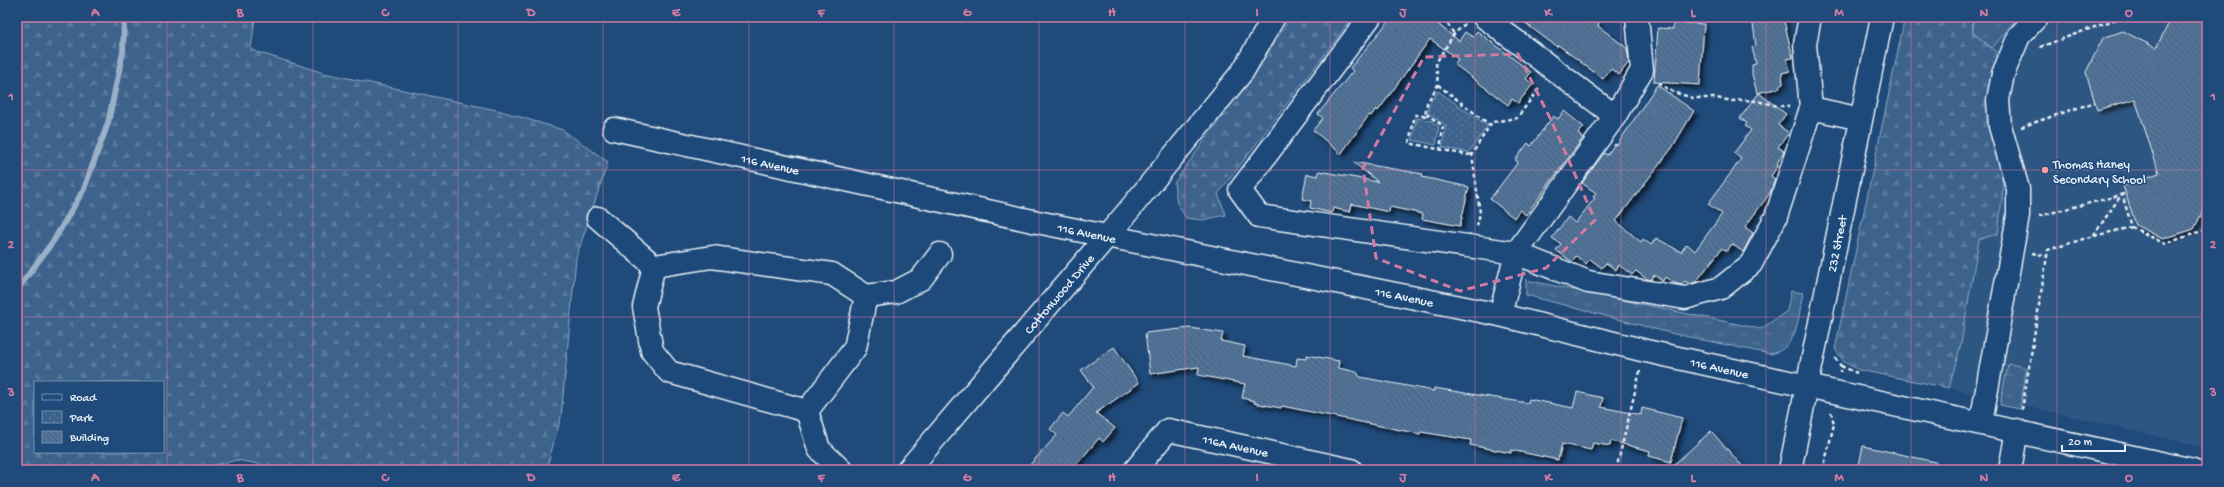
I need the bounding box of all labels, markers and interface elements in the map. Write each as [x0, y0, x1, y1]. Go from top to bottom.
text: A [90, 6, 100, 21]
text: B [236, 6, 245, 21]
text: C [380, 6, 390, 21]
text: D [526, 6, 536, 21]
text: E [672, 6, 681, 21]
text: F [817, 6, 826, 21]
text: G [963, 6, 972, 21]
text: H [1108, 6, 1116, 21]
text: I [1255, 6, 1259, 21]
text: J [1399, 6, 1408, 21]
text: K [1543, 6, 1553, 21]
text: L [1691, 6, 1697, 21]
text: M [1834, 6, 1844, 21]
text: N [1980, 6, 1989, 21]
text: O [2125, 6, 2133, 21]
text: 1 [7, 90, 14, 105]
text: 1 [2209, 90, 2216, 105]
street label: 116 Avenue [738, 152, 801, 180]
place label: Thomas Haney Secondary School [2052, 158, 2146, 188]
marker: Thomas Haney Secondary School [2040, 165, 2050, 175]
street label: 232 Street [1825, 213, 1852, 274]
street label: 116 Avenue [1055, 221, 1117, 248]
text: 2 [8, 238, 15, 253]
text: 2 [2210, 238, 2217, 253]
street label: Cottonwood Drive [1022, 252, 1099, 338]
street label: 116 Avenue [1373, 285, 1435, 312]
street label: 116 Avenue [1687, 356, 1750, 383]
legend [34, 381, 164, 453]
text: 3 [7, 386, 15, 401]
text: 3 [2209, 386, 2217, 401]
text: Road [70, 392, 97, 406]
text: Park [69, 412, 95, 426]
scale bar [2062, 427, 2125, 453]
text: Building [69, 432, 109, 446]
street label: 116A Avenue [1200, 433, 1270, 462]
text: 20 m [2068, 436, 2093, 450]
text: A [90, 471, 100, 486]
text: B [236, 471, 245, 486]
text: C [380, 471, 390, 486]
text: D [526, 471, 536, 486]
text: E [672, 471, 681, 486]
text: F [817, 471, 826, 486]
text: G [963, 471, 972, 486]
text: H [1108, 471, 1116, 486]
text: I [1255, 471, 1259, 486]
text: J [1399, 471, 1408, 486]
text: K [1543, 471, 1553, 486]
text: L [1691, 471, 1697, 486]
text: M [1834, 471, 1844, 486]
text: N [1980, 471, 1989, 486]
text: O [2125, 471, 2133, 486]

